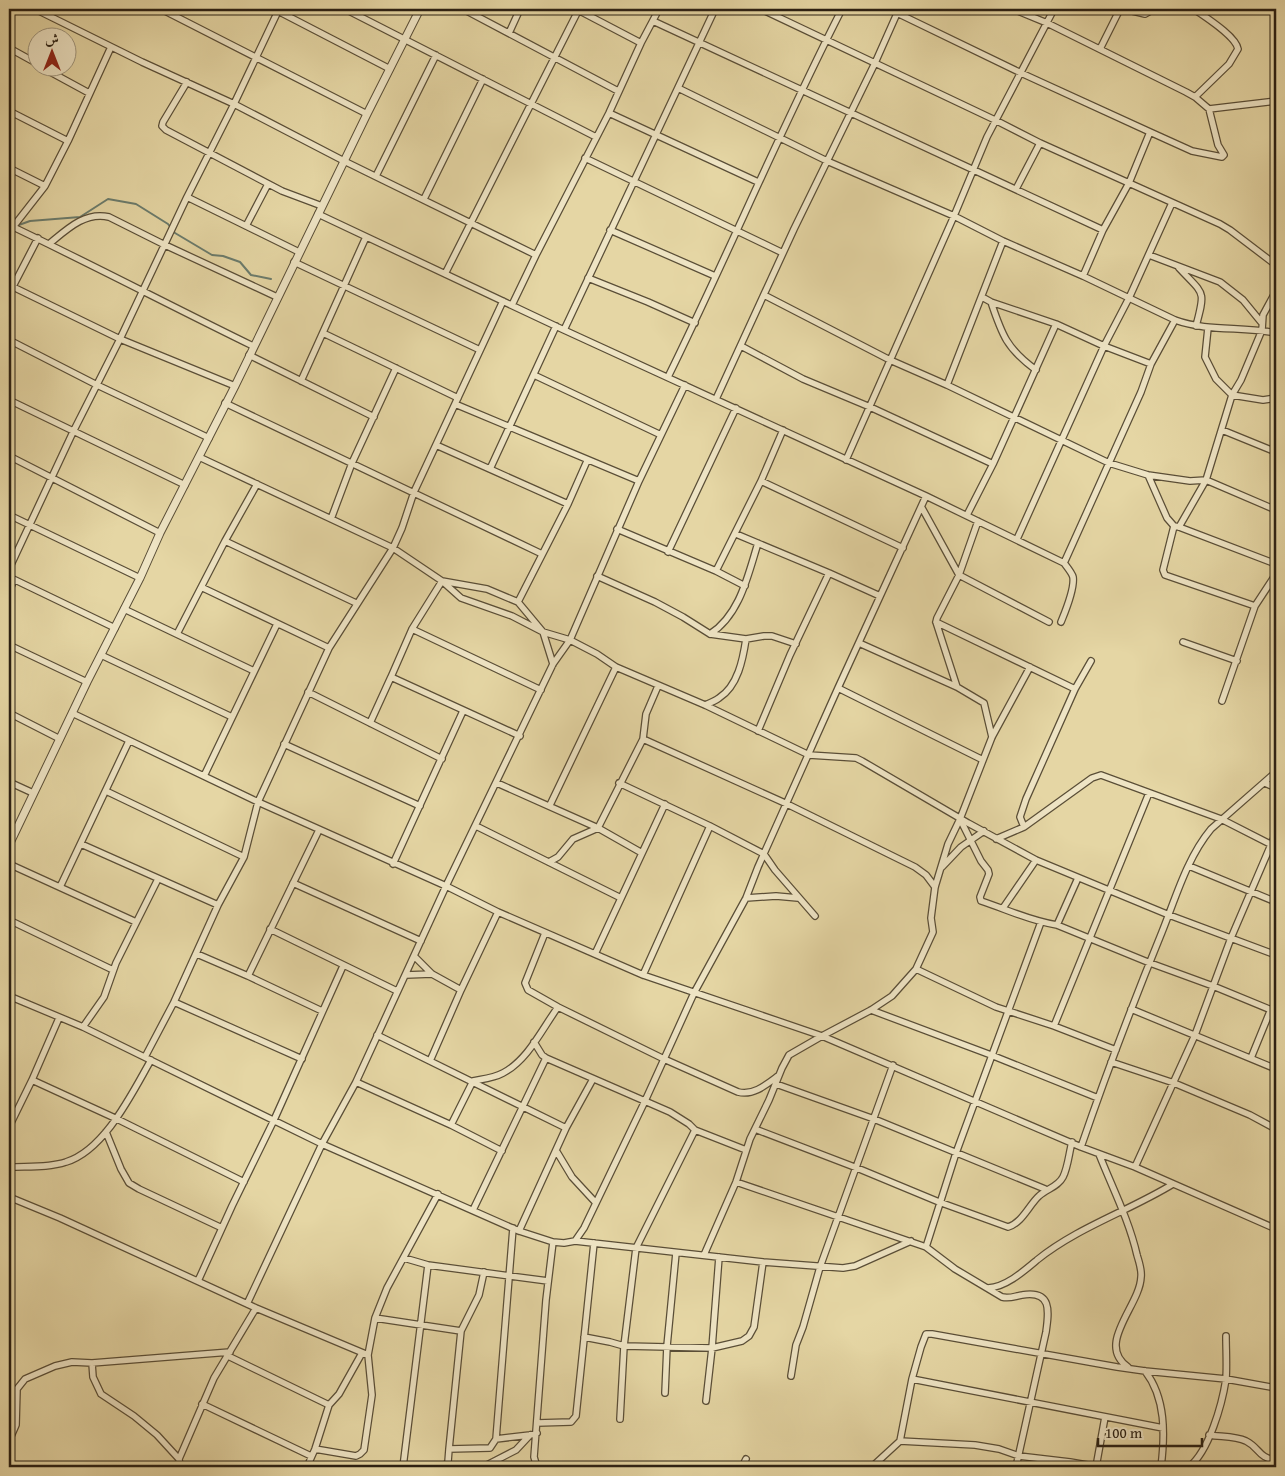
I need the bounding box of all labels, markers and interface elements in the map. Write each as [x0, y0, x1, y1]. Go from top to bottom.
north arrow [28, 28, 78, 78]
text: ش [45, 29, 59, 49]
scale bar [1098, 1416, 1201, 1448]
text: 100 m [1105, 1422, 1143, 1443]

